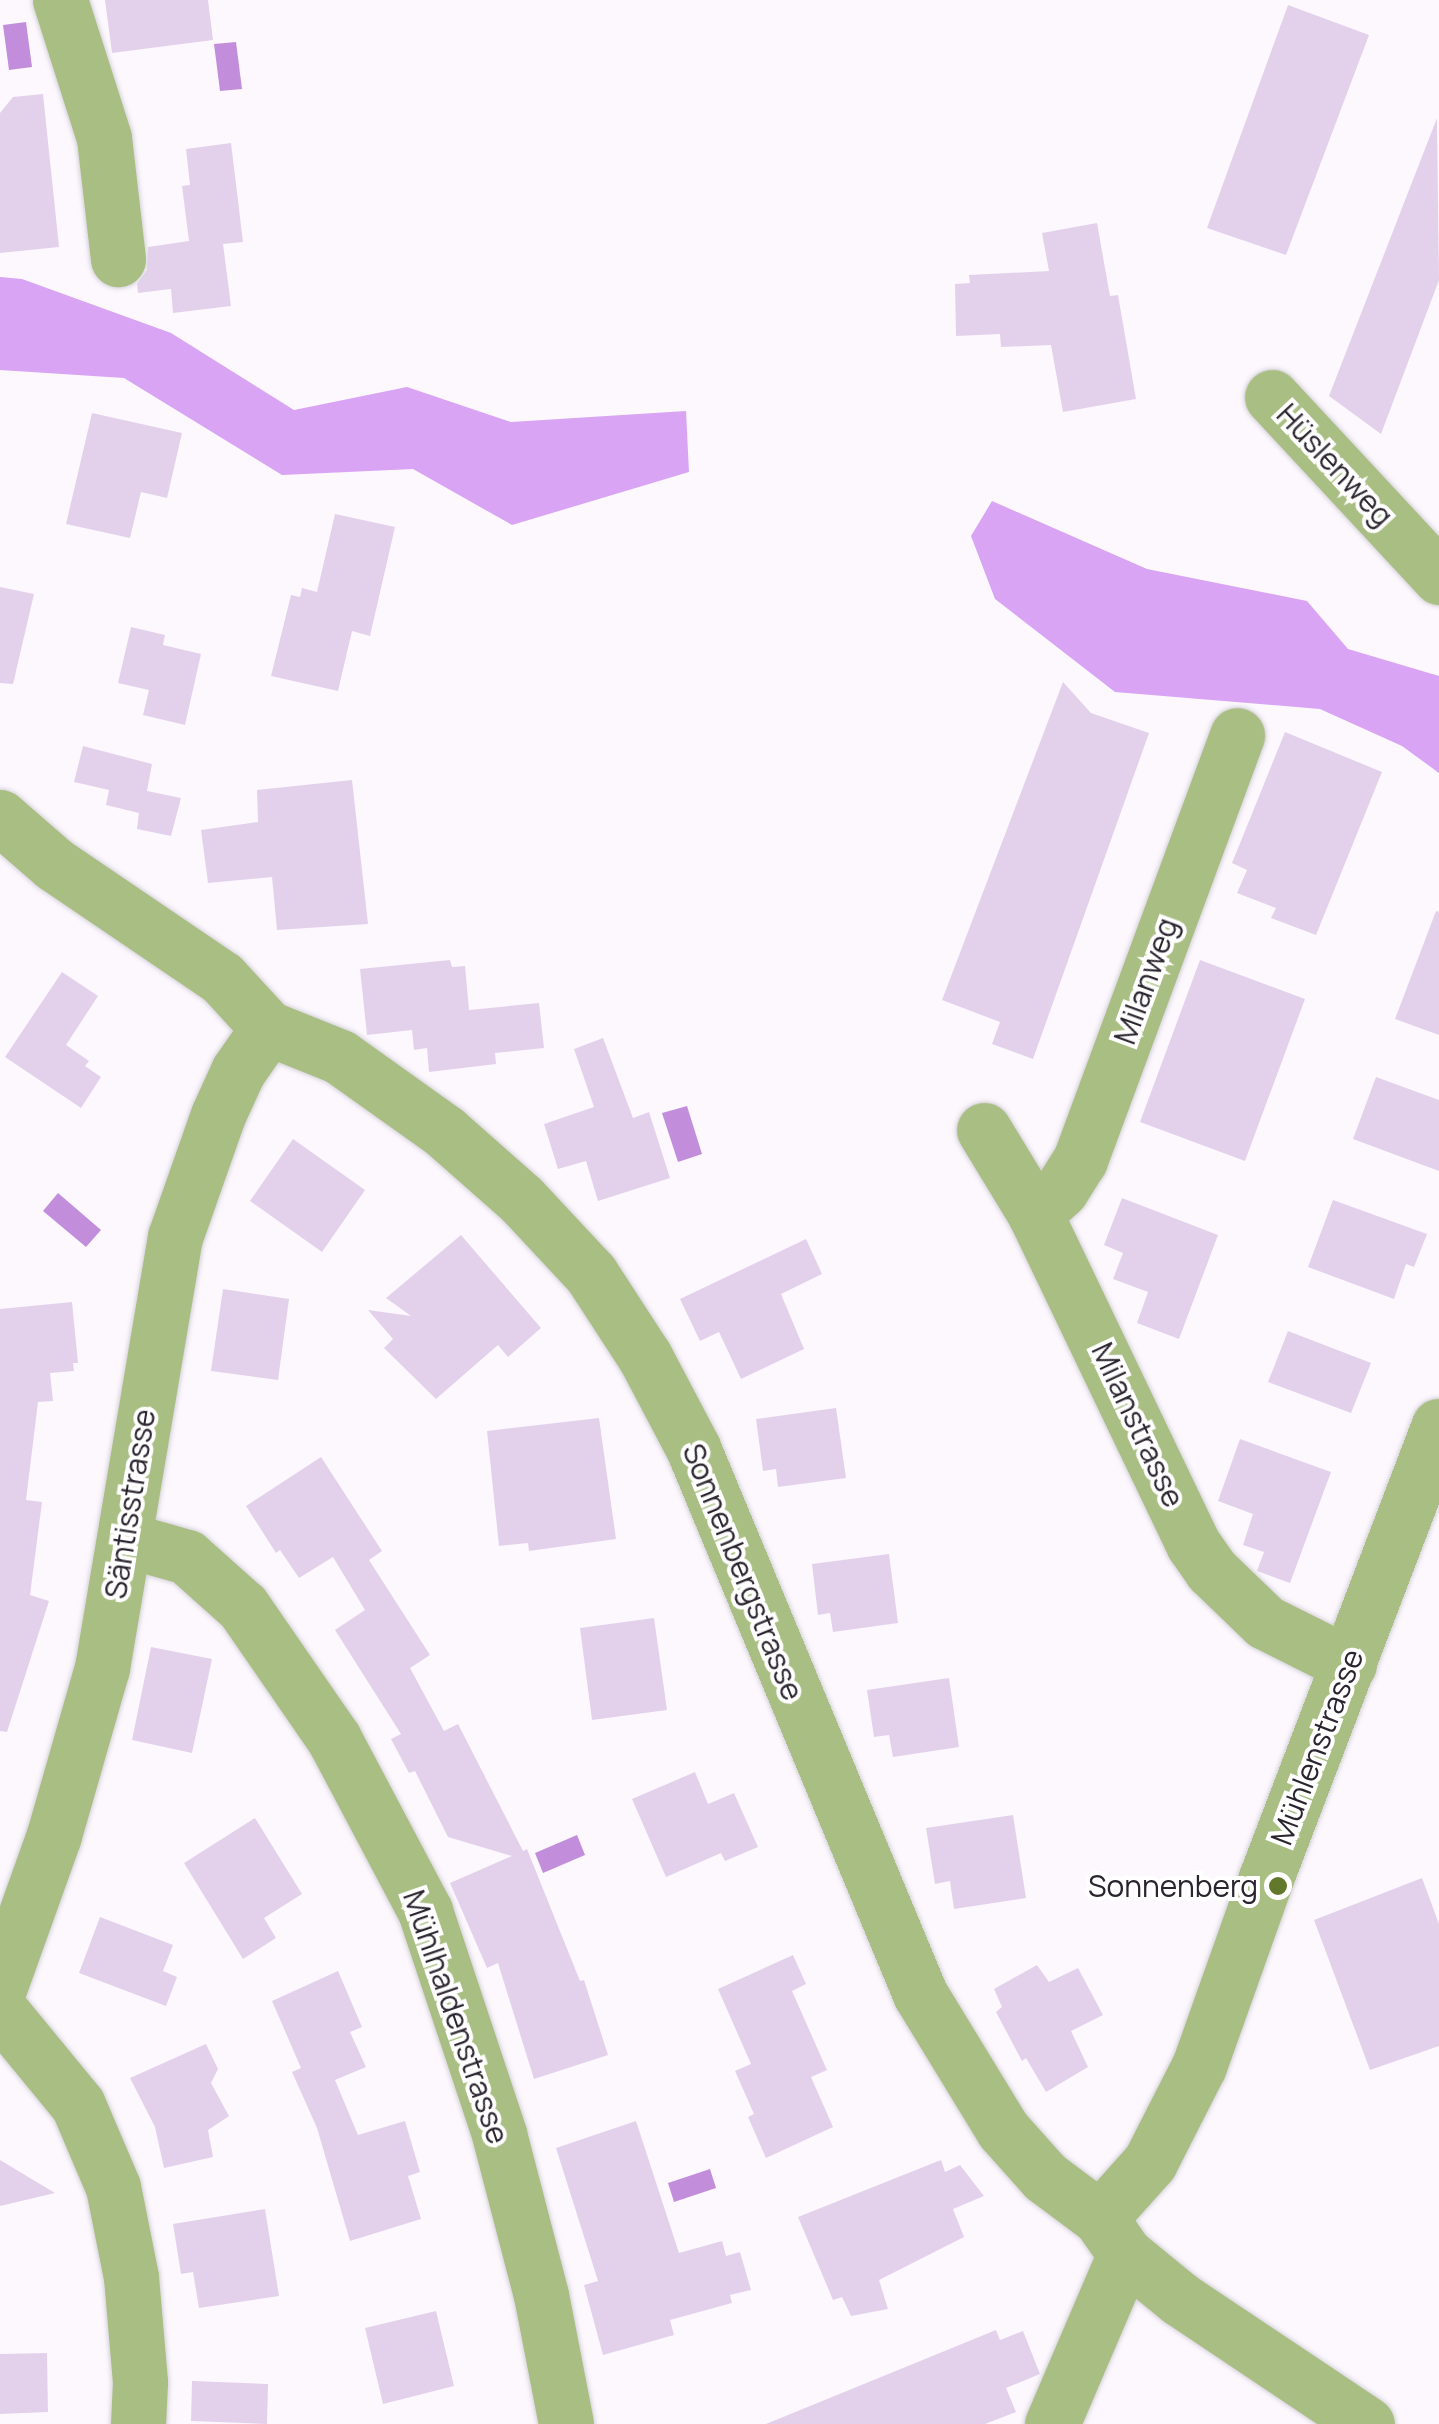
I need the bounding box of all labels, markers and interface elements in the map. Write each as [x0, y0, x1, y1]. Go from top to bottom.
street label: Hüslenweg [1269, 397, 1401, 533]
street label: Milanweg [1107, 913, 1185, 1049]
street label: Milanstrasse [1084, 1337, 1192, 1513]
street label: Säntisstrasse [97, 1407, 163, 1601]
street label: Sonnenbergstrasse [675, 1438, 811, 1706]
street label: Mühlenstrasse [1263, 1644, 1371, 1850]
place label: Sonnenberg [1088, 1868, 1258, 1904]
marker: Sonnenberg [1267, 1875, 1289, 1897]
street label: Mühlhaldenstrasse [396, 1886, 516, 2148]

